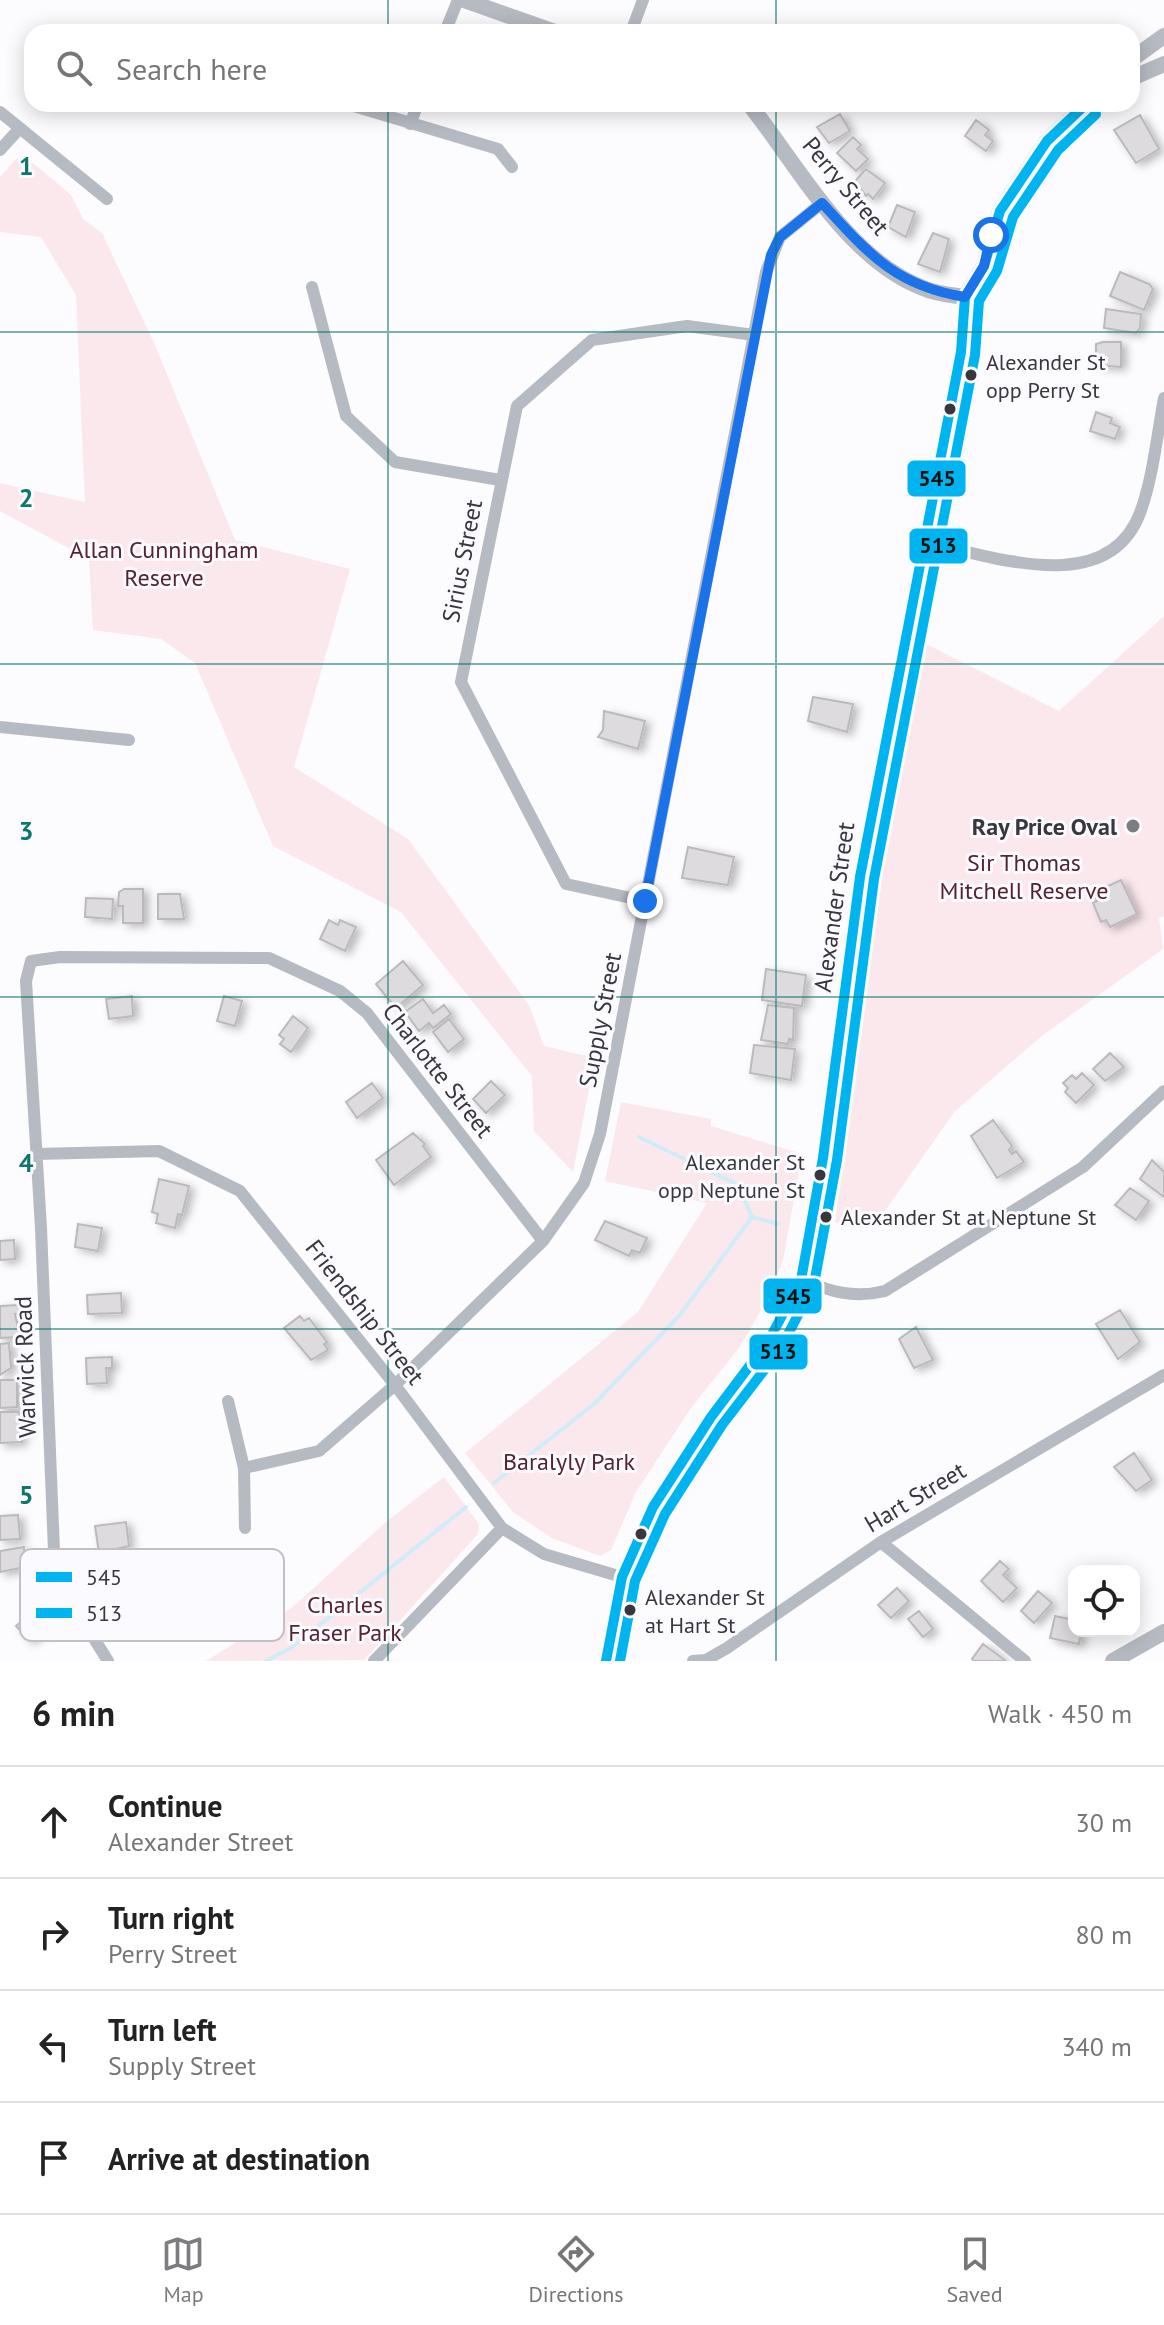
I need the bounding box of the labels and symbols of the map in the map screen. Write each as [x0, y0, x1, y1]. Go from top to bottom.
street label: Perry Street [796, 130, 896, 242]
text: 1 [19, 149, 33, 182]
route start [973, 217, 1009, 253]
place label: Alexander St opp Perry St [986, 348, 1106, 404]
marker: Alexander St opp Perry St [963, 367, 979, 383]
unlabelled marker [942, 401, 958, 417]
line badge: 545 [906, 459, 967, 498]
text: 545 [918, 464, 956, 492]
text: 2 [19, 481, 33, 514]
street label: Sirius Street [435, 497, 489, 625]
line badge: 513 [908, 527, 969, 565]
text: 513 [919, 531, 957, 559]
park label: Allan Cunningham Reserve [70, 534, 258, 593]
place label: Ray Price Oval [972, 811, 1118, 842]
text: 3 [19, 814, 33, 847]
marker: Ray Price Oval [1124, 817, 1142, 835]
street label: Alexander Street [807, 820, 861, 994]
park label: Sir Thomas Mitchell Reserve [939, 847, 1109, 906]
route end [627, 883, 663, 919]
street label: Supply Street [572, 950, 628, 1090]
street label: Charlotte Street [376, 996, 500, 1144]
text: 4 [19, 1146, 34, 1179]
place label: Alexander St opp Neptune St [658, 1148, 806, 1204]
marker: Alexander St opp Neptune St [812, 1167, 828, 1183]
place label: Alexander St at Neptune St [841, 1203, 1097, 1231]
marker: Alexander St at Neptune St [818, 1209, 834, 1225]
street label: Friendship Street [299, 1233, 431, 1391]
line badge: 545 [762, 1277, 823, 1315]
text: 545 [774, 1282, 812, 1310]
street label: Warwick Road [7, 1296, 43, 1438]
line badge: 513 [748, 1333, 809, 1371]
text: 513 [759, 1337, 797, 1365]
park label: Baralyly Park [503, 1446, 636, 1477]
street label: Hart Street [859, 1455, 971, 1539]
text: 5 [19, 1478, 33, 1511]
unlabelled marker [633, 1526, 649, 1542]
legend [20, 1549, 284, 1641]
text: 545 [86, 1563, 122, 1591]
place label: Alexander St at Hart St [645, 1583, 765, 1639]
park label: Charles Fraser Park [288, 1589, 402, 1648]
text: 513 [86, 1599, 122, 1627]
marker: Alexander St at Hart St [622, 1602, 638, 1618]

